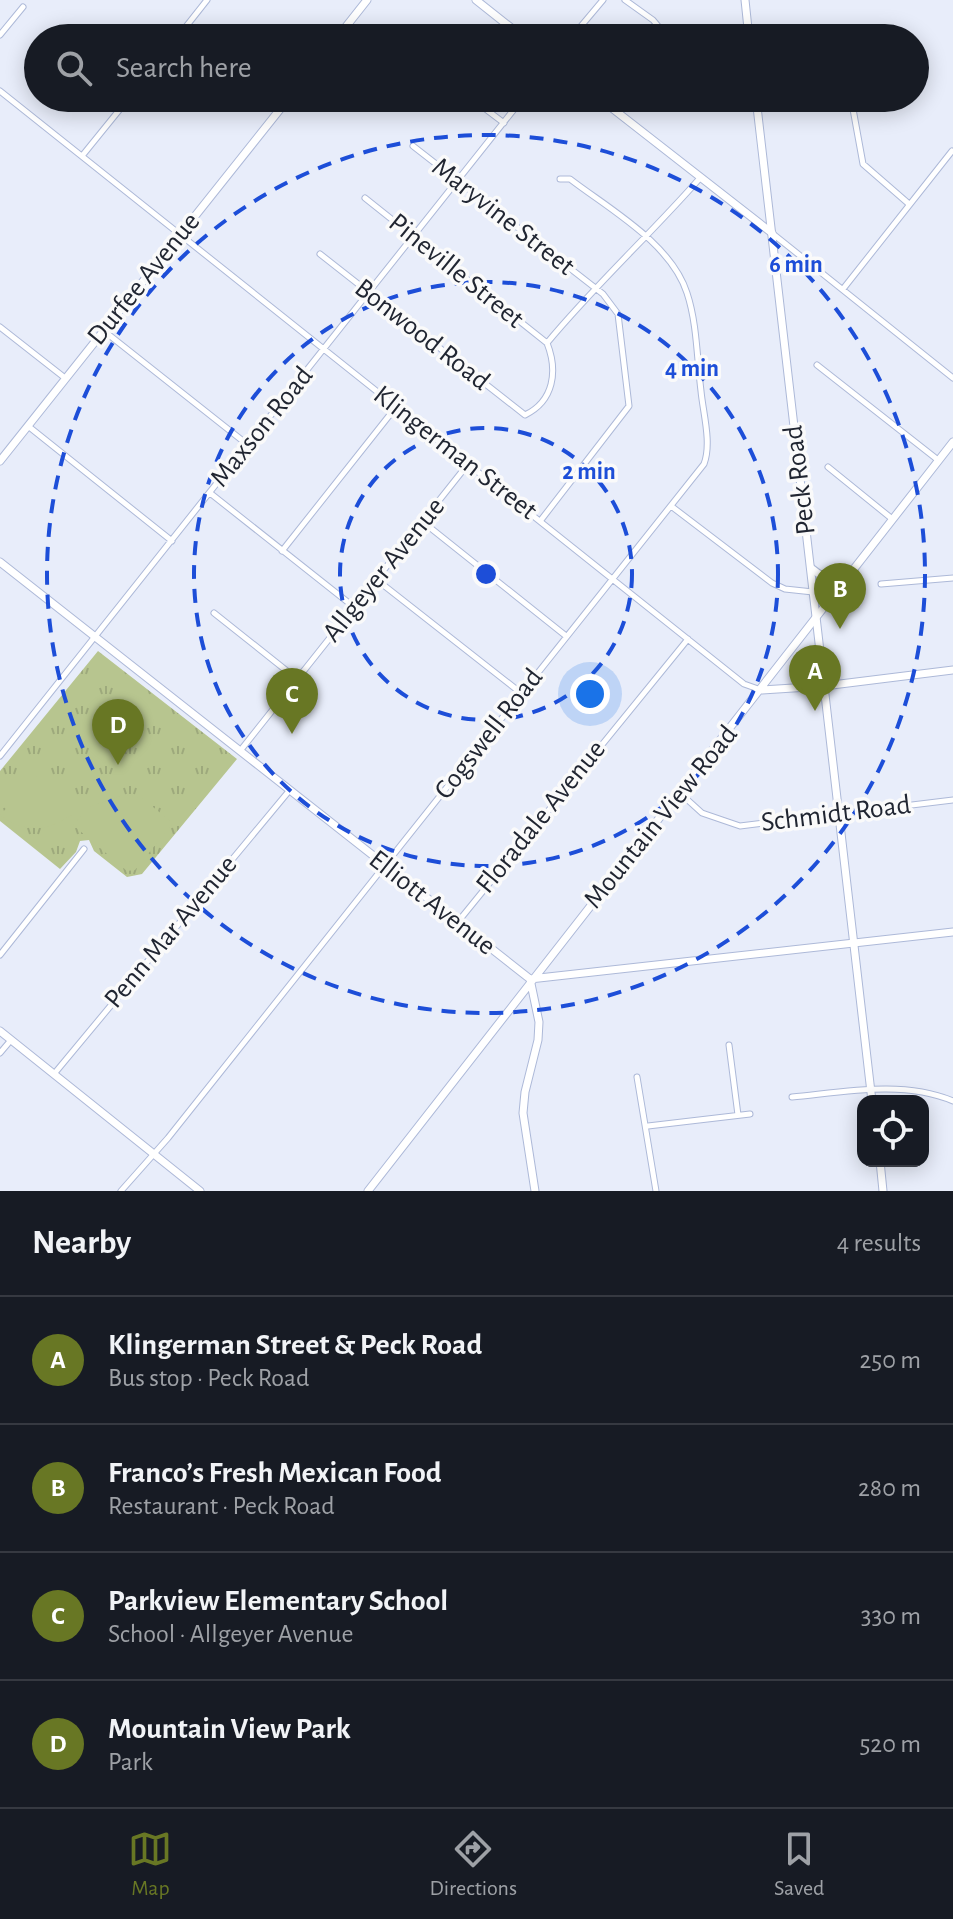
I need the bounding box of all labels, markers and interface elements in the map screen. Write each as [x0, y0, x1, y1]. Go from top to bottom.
search box [24, 24, 929, 112]
icon: search [52, 46, 96, 90]
text: Search here [116, 53, 252, 83]
street label: Maryvine Street [426, 153, 580, 281]
street label: Durfee Avenue [82, 208, 206, 350]
street label: Pineville Street [383, 208, 529, 334]
text: 6 min [769, 253, 823, 277]
street label: Bonwood Road [349, 274, 495, 396]
text: 4 min [665, 357, 719, 381]
street label: Maxson Road [205, 362, 319, 492]
street label: Klingerman Street [368, 381, 542, 525]
street label: Peck Road [779, 424, 821, 536]
text: 2 min [562, 460, 616, 484]
street label: Allgeyer Avenue [318, 493, 450, 647]
centre of rings [472, 560, 500, 588]
pin: B [814, 563, 866, 629]
pin: A [789, 645, 841, 711]
street label: Cogswell Road [430, 663, 548, 805]
pin: C [266, 668, 318, 734]
your location [570, 674, 610, 714]
pin: D [92, 699, 144, 765]
street label: Mountain View Road [579, 720, 743, 914]
street label: Floradale Avenue [471, 735, 611, 899]
street label: Schmidt Road [760, 791, 912, 837]
street label: Elliott Avenue [364, 845, 500, 961]
street label: Penn Mar Avenue [99, 851, 243, 1013]
map controls [857, 1095, 929, 1167]
button: locate [857, 1095, 929, 1167]
text: Nearby [32, 1226, 131, 1260]
text: 4 results [837, 1230, 921, 1256]
text: Klingerman Street & Peck Road [108, 1330, 482, 1360]
text: A [50, 1347, 66, 1373]
text: 250 m [859, 1347, 921, 1373]
text: Bus stop · Peck Road [108, 1365, 310, 1391]
text: Franco’s Fresh Mexican Food [108, 1458, 442, 1488]
text: B [50, 1475, 66, 1501]
text: 280 m [858, 1475, 921, 1501]
text: Restaurant · Peck Road [108, 1493, 335, 1519]
text: Parkview Elementary School [108, 1586, 448, 1616]
text: C [51, 1603, 65, 1629]
text: 330 m [861, 1603, 921, 1629]
text: School · Allgeyer Avenue [108, 1621, 354, 1647]
text: Mountain View Park [108, 1714, 351, 1744]
text: D [49, 1731, 67, 1757]
text: 520 m [859, 1731, 921, 1757]
text: Park [108, 1749, 153, 1775]
tab: Map [128, 1827, 172, 1901]
tab: Directions [429, 1827, 517, 1901]
tab: Saved [774, 1827, 824, 1901]

